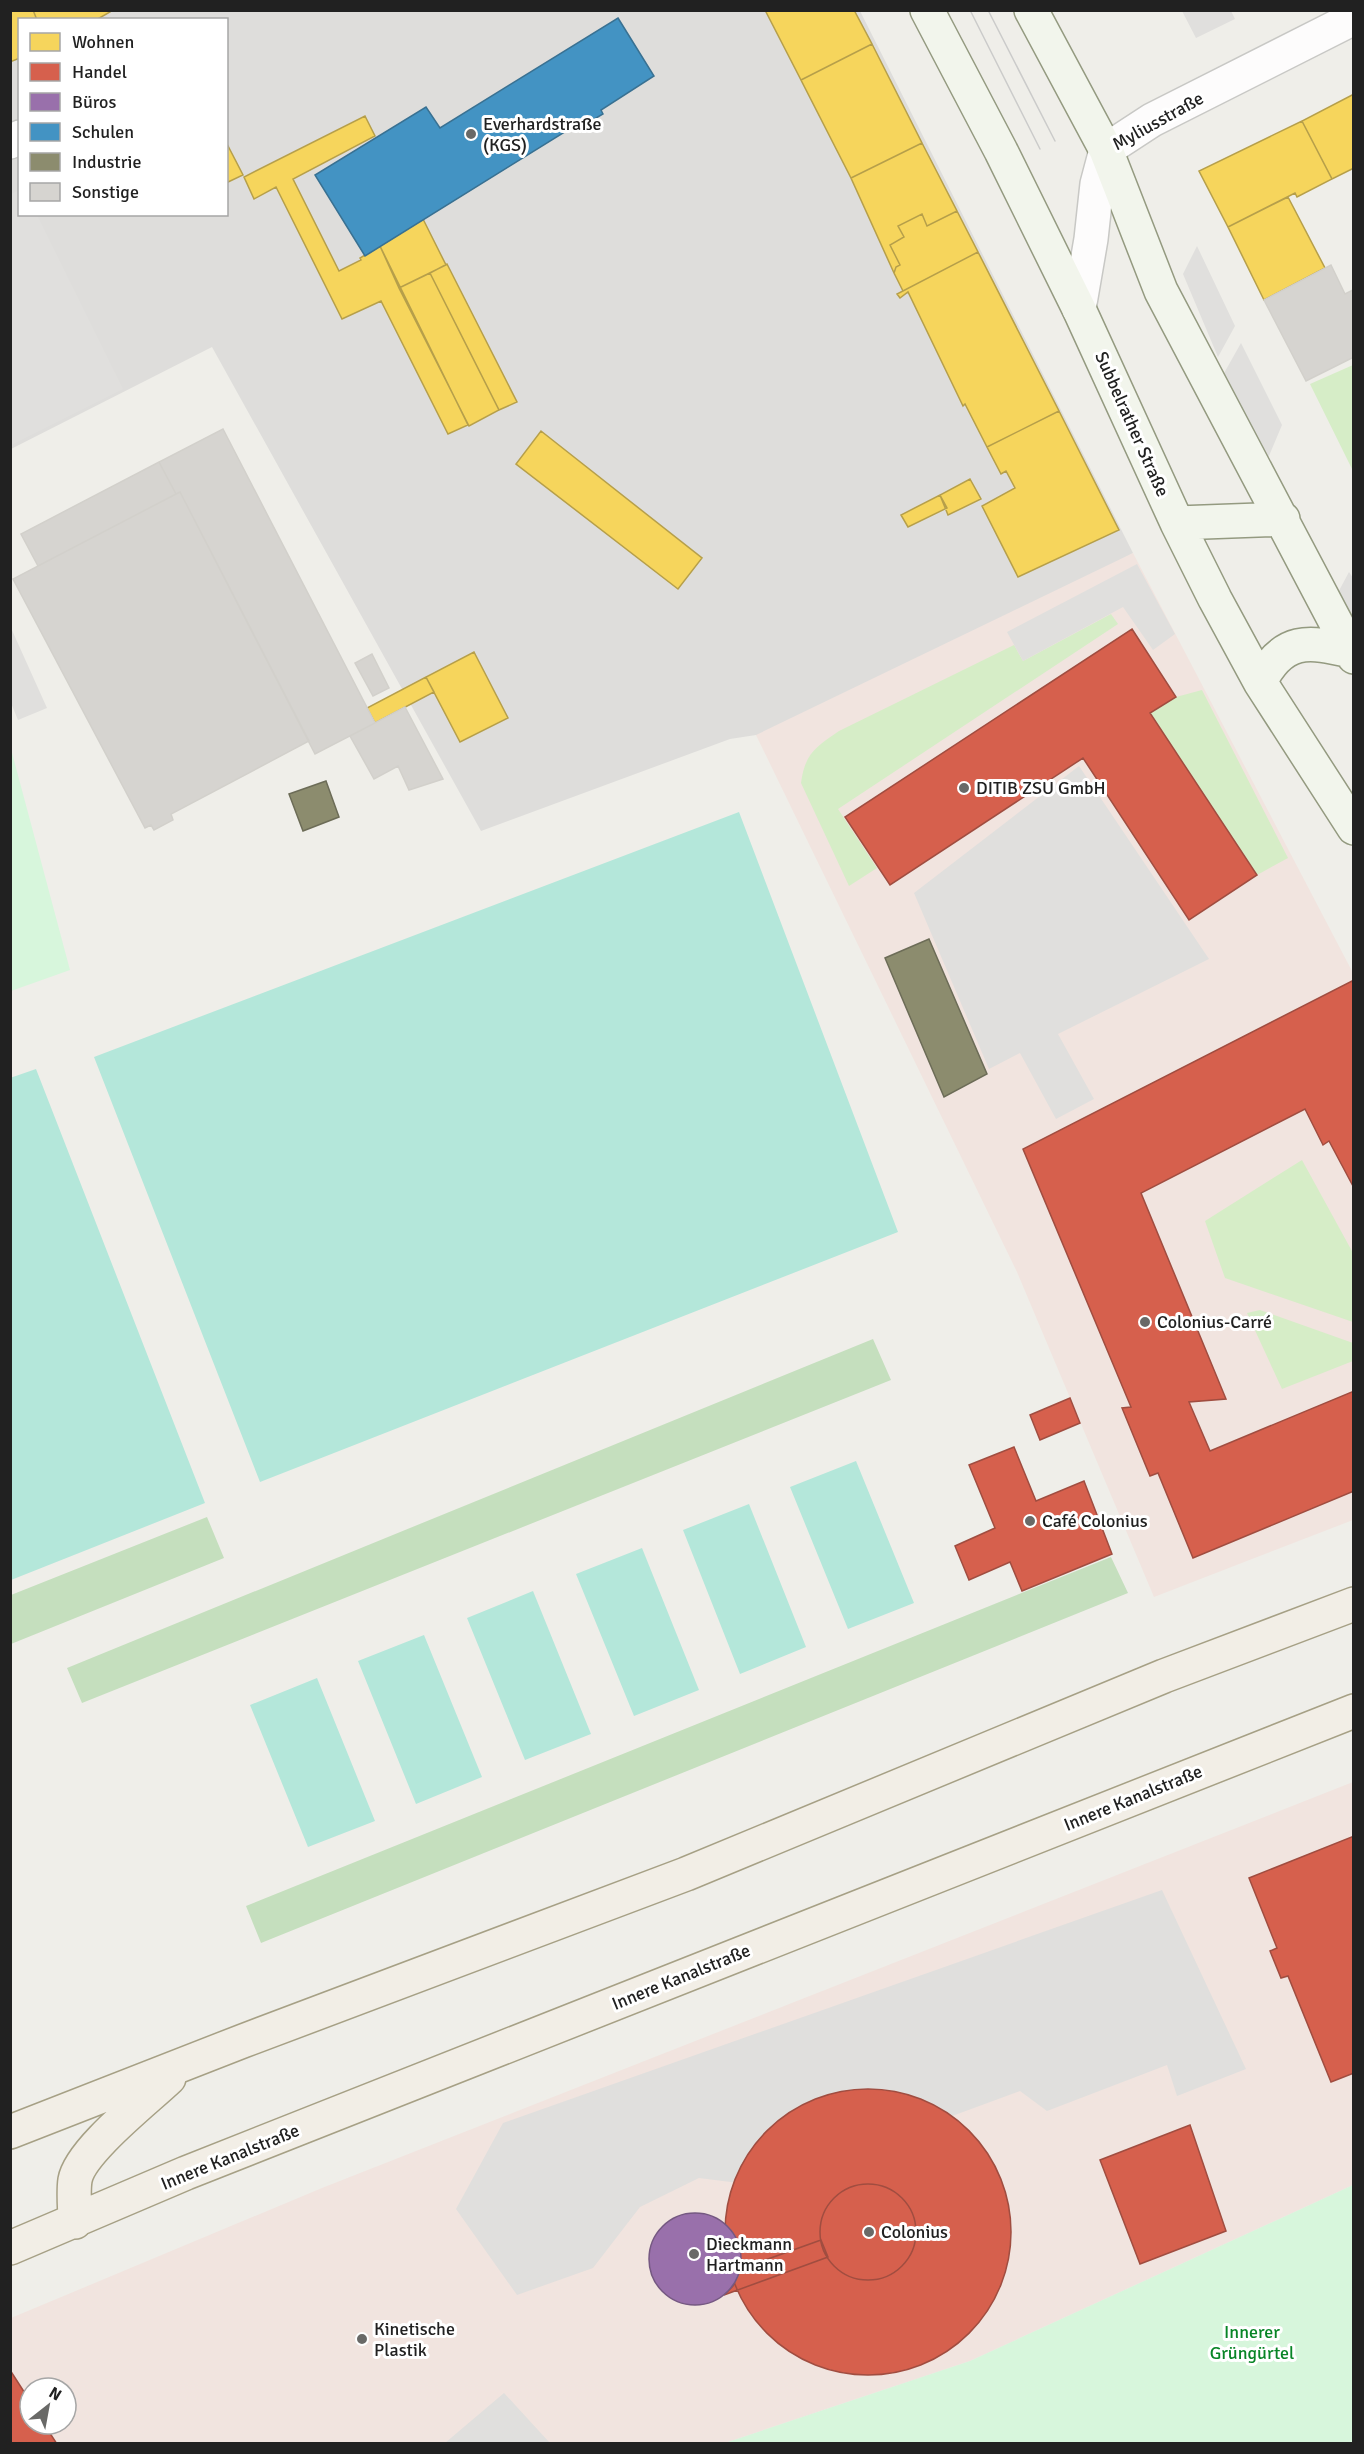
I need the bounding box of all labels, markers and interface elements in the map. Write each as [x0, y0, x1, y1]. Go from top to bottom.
legend [18, 18, 228, 216]
text: Wohnen [72, 31, 134, 53]
text: Handel [72, 61, 127, 83]
street label: Myliusstraße [1109, 87, 1207, 155]
text: Büros [72, 91, 116, 113]
place label: Everhardstraße (KGS) [483, 113, 602, 156]
text: Schulen [72, 121, 134, 143]
marker: Everhardstraße (KGS) [464, 127, 478, 141]
text: Industrie [72, 151, 142, 173]
text: Sonstige [72, 181, 139, 203]
street label: Subbelrather Straße [1090, 348, 1174, 500]
place label: DITIB ZSU GmbH [976, 777, 1106, 799]
marker: DITIB ZSU GmbH [957, 781, 971, 795]
place label: Colonius-Carré [1157, 1311, 1272, 1333]
marker: Colonius-Carré [1138, 1315, 1152, 1329]
place label: Café Colonius [1042, 1510, 1148, 1532]
marker: Café Colonius [1023, 1514, 1037, 1528]
street label: Innere Kanalstraße [1061, 1760, 1205, 1836]
street label: Innere Kanalstraße [609, 1939, 753, 2015]
street label: Innere Kanalstraße [158, 2119, 302, 2195]
place label: Colonius [881, 2221, 948, 2243]
marker: Colonius [862, 2225, 876, 2239]
place label: Dieckmann Hartmann [706, 2233, 792, 2276]
marker: Dieckmann Hartmann [687, 2247, 701, 2261]
place label: Kinetische Plastik [374, 2318, 455, 2361]
park label: Innerer Grüngürtel [1210, 2321, 1294, 2364]
marker: Kinetische Plastik [355, 2332, 369, 2346]
north arrow [18, 2376, 78, 2436]
text: N [45, 2383, 65, 2405]

